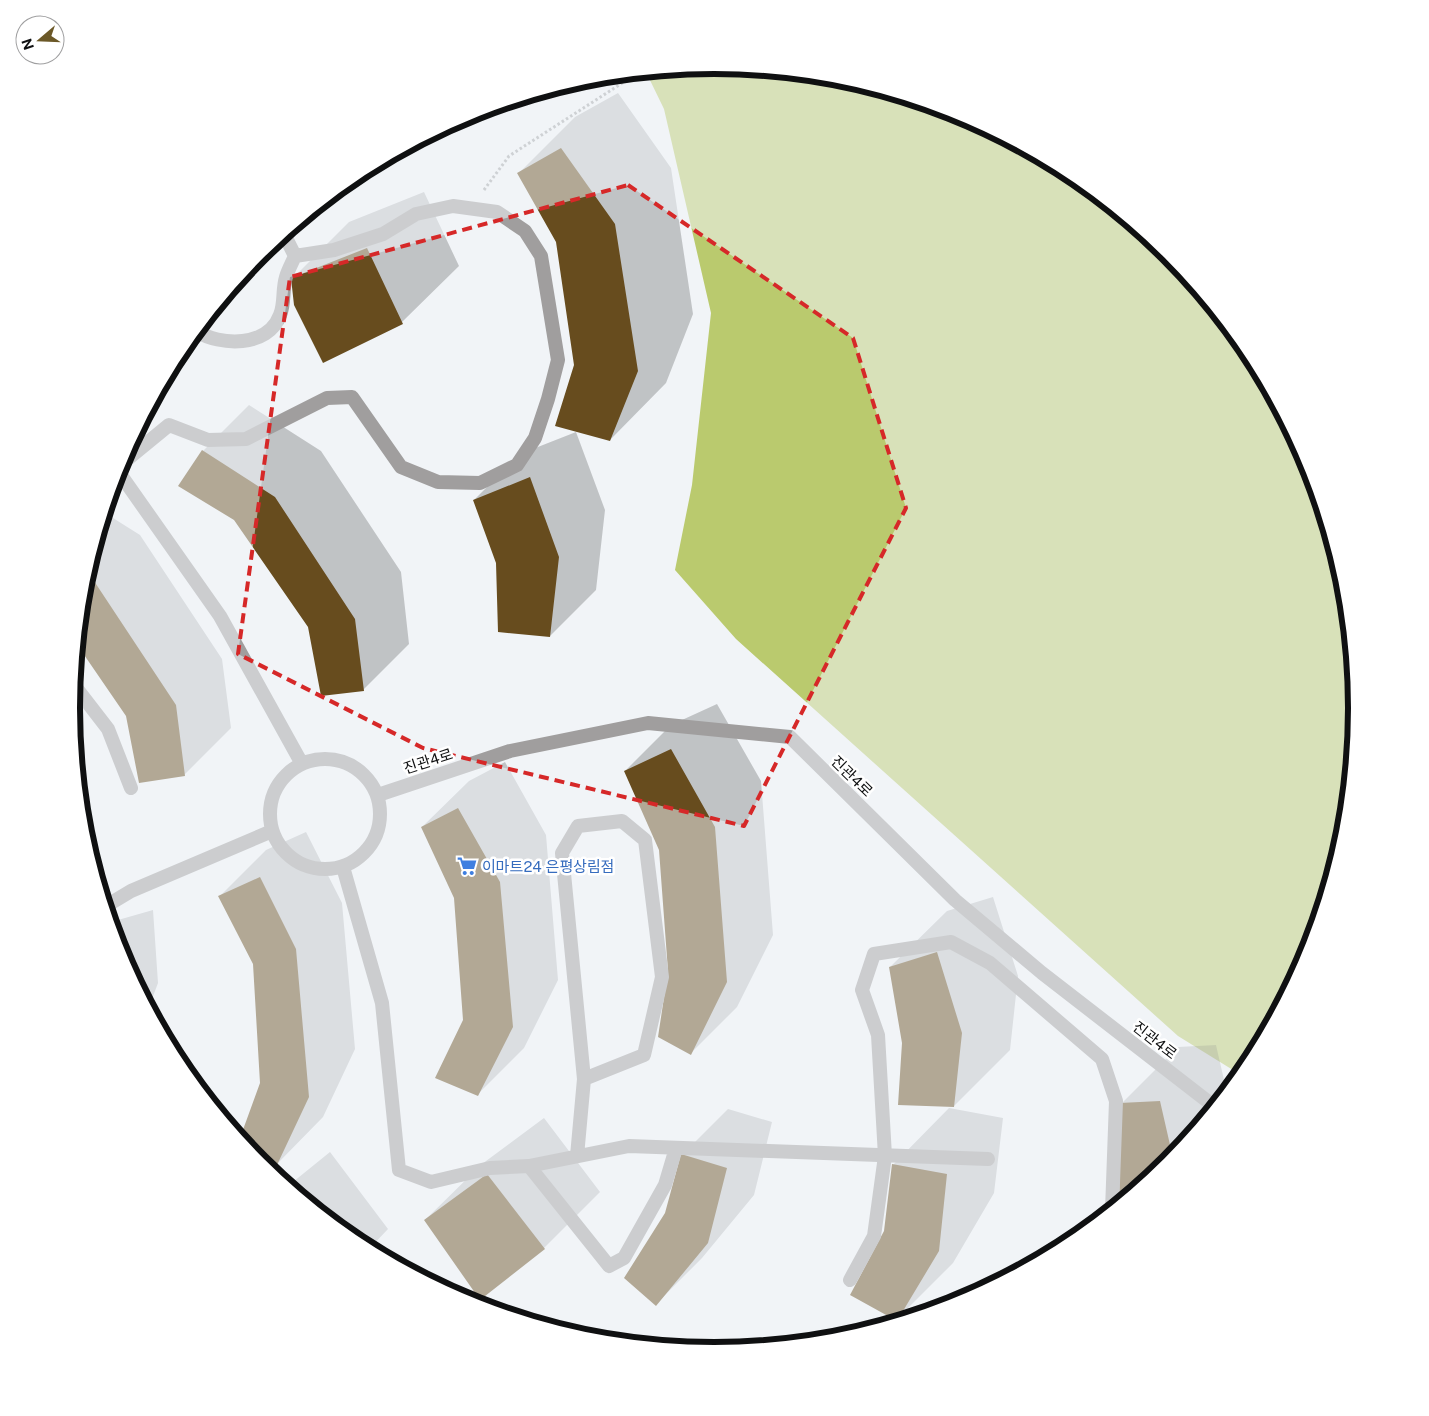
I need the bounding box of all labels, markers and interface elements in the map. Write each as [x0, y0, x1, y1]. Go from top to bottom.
north arrow [15, 15, 65, 65]
text: N [18, 36, 37, 52]
street label: 진관4로 [401, 745, 455, 777]
street label: 진관4로 [828, 752, 876, 800]
supermarket icon: 이마트24 은평상림점 [456, 855, 478, 877]
place label: 이마트24 은평상림점 [482, 858, 614, 875]
street label: 진관4로 [1130, 1018, 1180, 1062]

